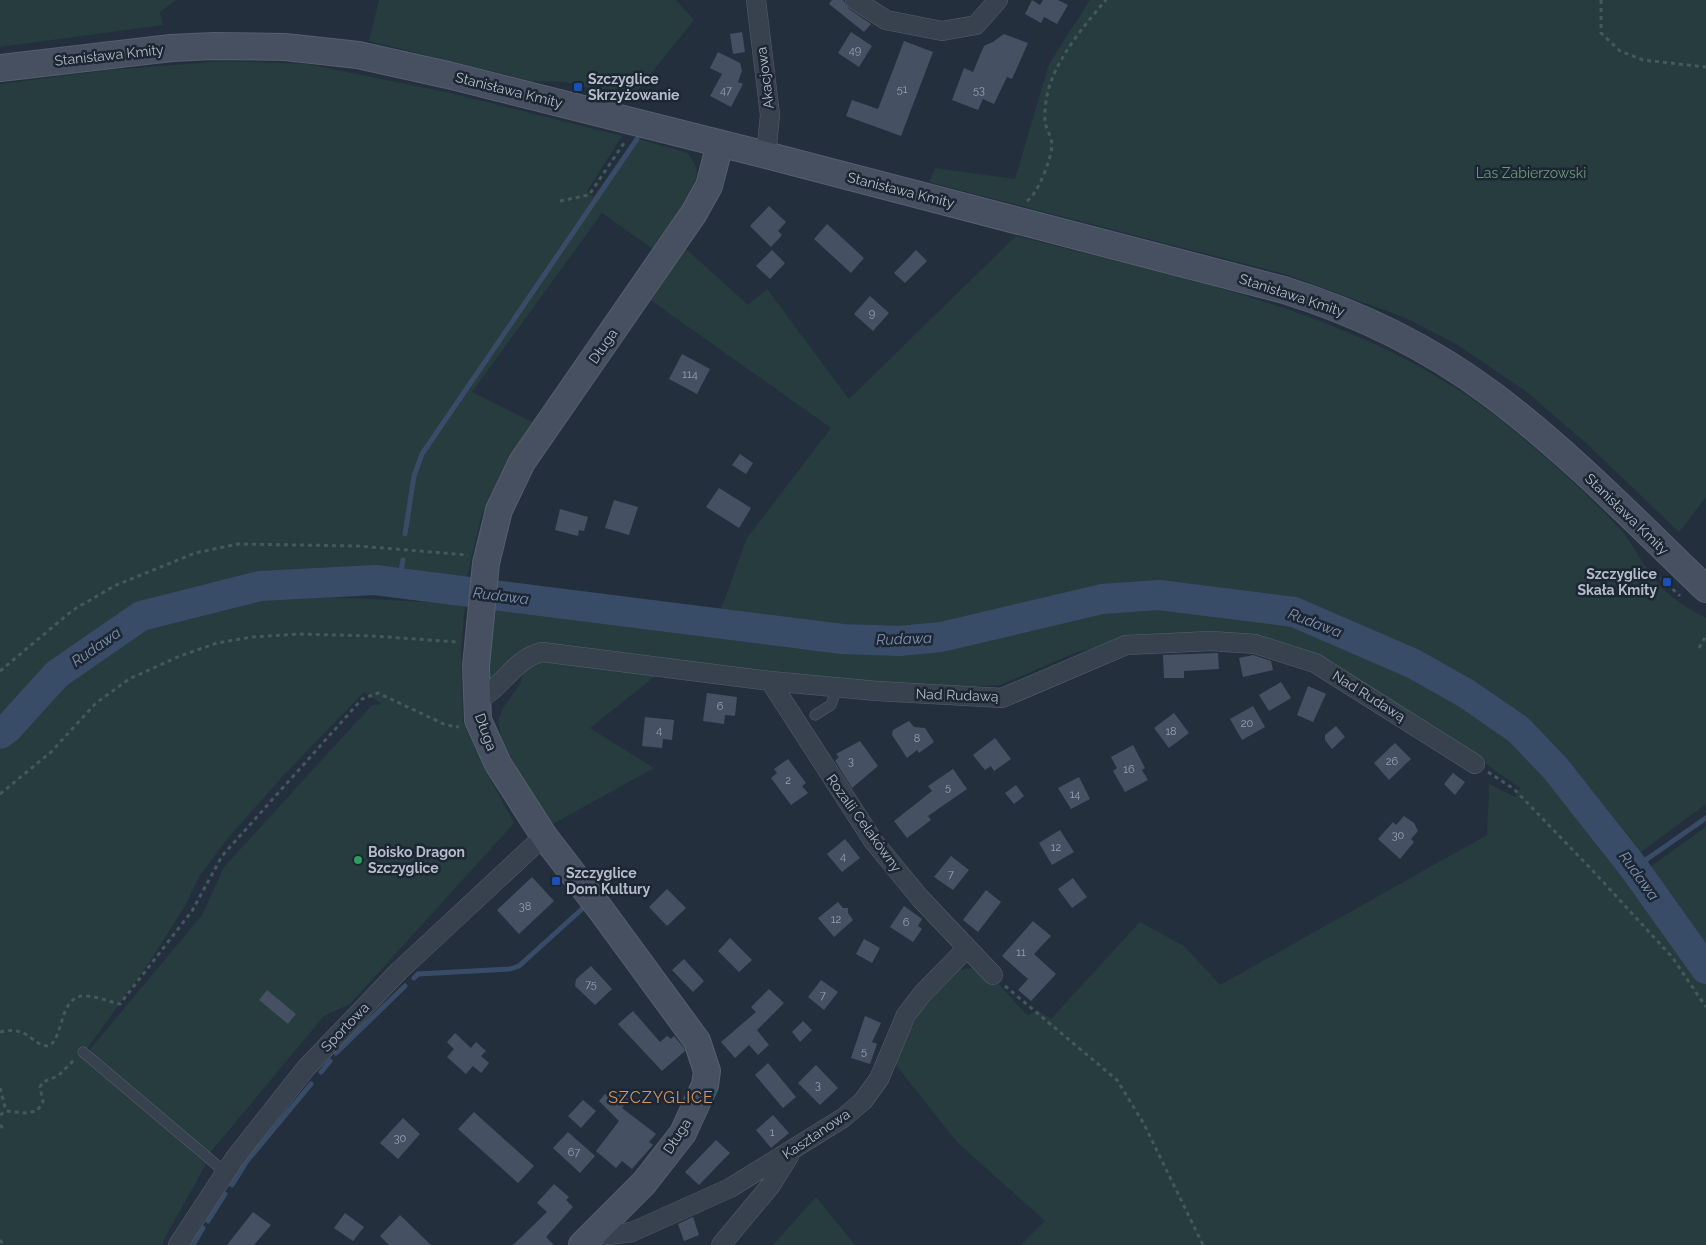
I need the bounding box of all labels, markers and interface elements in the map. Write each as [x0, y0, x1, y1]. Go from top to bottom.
street label: Stanisława Kmity [54, 41, 165, 69]
house number: 49 [849, 44, 861, 57]
street label: Akacjowa [753, 46, 777, 110]
street label: Stanisława Kmity [454, 69, 565, 111]
place label: Szczyglice Skrzyżowanie [588, 71, 680, 103]
marker: Szczyglice Skrzyżowanie [572, 81, 584, 93]
house number: 51 [897, 83, 908, 96]
house number: 47 [720, 84, 732, 97]
house number: 53 [973, 84, 985, 97]
park label: Las Zabierzowski [1476, 165, 1586, 181]
street label: Stanisława Kmity [846, 169, 957, 211]
street label: Stanisława Kmity [1237, 270, 1347, 320]
house number: 9 [869, 307, 875, 320]
street label: Długa [585, 326, 621, 366]
house number: 114 [682, 368, 698, 381]
street label: Stanisława Kmity [1582, 470, 1672, 558]
place label: Szczyglice Skała Kmity [1577, 566, 1658, 598]
marker: Szczyglice Skała Kmity [1661, 576, 1673, 588]
water label: Rudawa [472, 584, 530, 608]
water label: Rudawa [1286, 605, 1344, 641]
water label: Rudawa [68, 624, 124, 670]
water label: Rudawa [876, 629, 932, 649]
street label: Nad Rudawą [1330, 667, 1408, 725]
street label: Nad Rudawą [915, 686, 999, 704]
house number: 6 [717, 700, 724, 713]
street label: Długa [472, 711, 500, 753]
house number: 20 [1241, 717, 1253, 730]
house number: 4 [656, 724, 662, 737]
house number: 18 [1165, 725, 1177, 738]
house number: 8 [914, 732, 920, 745]
house number: 3 [848, 755, 854, 768]
house number: 26 [1386, 755, 1399, 768]
house number: 16 [1123, 763, 1135, 776]
street label: Rozalii Celakówny [823, 771, 905, 875]
house number: 2 [785, 774, 791, 787]
house number: 5 [945, 781, 951, 794]
house number: 14 [1070, 788, 1080, 801]
house number: 30 [1392, 829, 1405, 842]
house number: 12 [1051, 841, 1061, 854]
place label: Boisko Dragon Szczyglice [368, 844, 465, 876]
water label: Rudawa [1615, 848, 1663, 904]
house number: 4 [840, 850, 846, 863]
marker: Boisko Dragon Szczyglice [352, 854, 364, 866]
place label: Szczyglice Dom Kultury [566, 865, 650, 897]
house number: 7 [948, 868, 954, 881]
marker: Szczyglice Dom Kultury [550, 875, 562, 887]
house number: 38 [519, 900, 531, 913]
house number: 12 [831, 913, 841, 926]
house number: 6 [903, 916, 910, 929]
house number: 11 [1016, 946, 1026, 959]
house number: 75 [585, 978, 597, 991]
house number: 7 [820, 989, 826, 1002]
street label: Sportowa [318, 999, 372, 1055]
house number: 5 [861, 1045, 867, 1058]
house number: 3 [815, 1079, 821, 1092]
district label: SZCZYGLICE [608, 1088, 714, 1107]
street label: Kasztanowa [779, 1106, 853, 1162]
street label: Długa [660, 1115, 694, 1157]
house number: 1 [770, 1126, 775, 1139]
house number: 30 [394, 1132, 407, 1145]
house number: 67 [568, 1146, 580, 1159]

